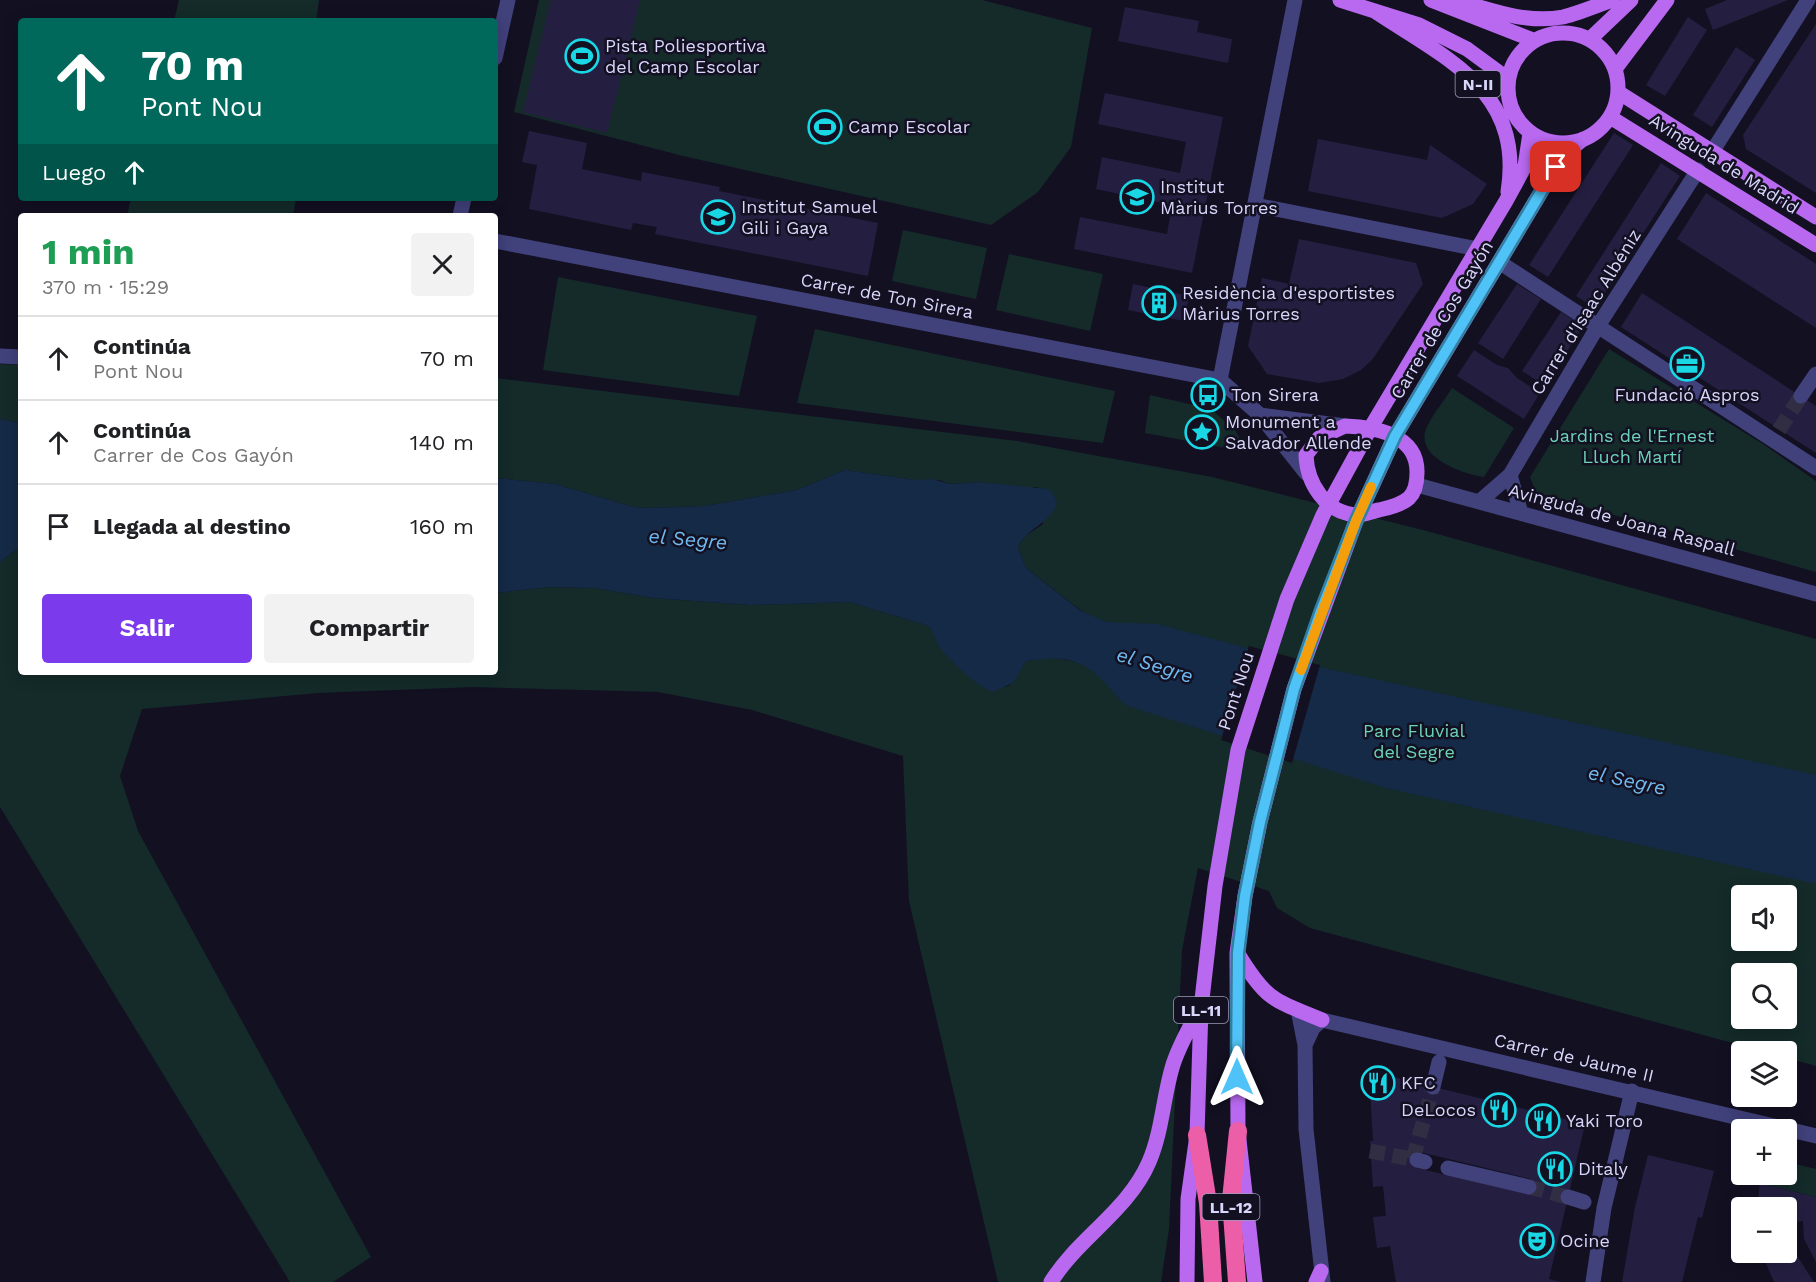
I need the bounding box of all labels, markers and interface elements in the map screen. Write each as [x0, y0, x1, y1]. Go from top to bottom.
place label: Pista Poliesportiva del Camp Escolar [605, 35, 766, 77]
sports icon: Pista Poliesportiva del Camp Escolar [564, 38, 600, 74]
text: 70 m [141, 41, 244, 90]
icon: ahead [42, 42, 120, 120]
road number: N-II [1456, 71, 1500, 97]
text: Pont Nou [141, 91, 263, 123]
sports icon: Camp Escolar [807, 109, 843, 145]
street label: Avinguda de Madrid [1646, 109, 1803, 218]
place label: Camp Escolar [848, 116, 970, 137]
pin [1530, 141, 1581, 192]
icon: arrive [1539, 150, 1572, 183]
icon: ahead [118, 156, 151, 189]
text: Luego [42, 160, 106, 185]
place label: Institut Màrius Torres [1160, 176, 1278, 218]
school or university icon: Institut Màrius Torres [1119, 179, 1155, 215]
place label: Institut Samuel Gili i Gaya [741, 196, 878, 238]
school or university icon: Institut Samuel Gili i Gaya [700, 199, 736, 235]
street label: Carrer d'Isaac Albéniz [1526, 225, 1645, 398]
text: 1 min [42, 231, 134, 273]
button: close [411, 233, 474, 296]
street label: Carrer de Cos Gayón [1386, 237, 1497, 403]
street label: Carrer de Ton Sirera [799, 268, 975, 323]
text: 370 m · 15:29 [42, 275, 169, 299]
place label: Residència d'esportistes Màrius Torres [1182, 282, 1395, 324]
building icon: Residència d'esportistes Màrius Torres [1141, 285, 1177, 321]
text: Continúa [93, 334, 191, 359]
icon: ahead [42, 342, 75, 375]
text: 70 m [420, 346, 474, 371]
office icon: Fundació Aspros [1669, 346, 1705, 382]
text: Pont Nou [93, 359, 183, 383]
bus stop icon: Ton Sirera [1190, 377, 1226, 413]
place label: Ton Sirera [1231, 384, 1319, 405]
place label: Fundació Aspros [1615, 384, 1759, 405]
place label: Monument a Salvador Allende [1225, 411, 1372, 453]
place icon: Monument a Salvador Allende [1184, 414, 1220, 450]
text: Continúa [93, 418, 191, 443]
park label: Jardins de l'Ernest Lluch Martí [1550, 425, 1715, 467]
icon: ahead [42, 426, 75, 459]
text: 140 m [410, 430, 474, 455]
text: Carrer de Cos Gayón [93, 443, 294, 467]
street label: Avinguda de Joana Raspall [1506, 479, 1738, 560]
icon: arrive [42, 510, 75, 543]
text: Llegada al destino [93, 514, 291, 539]
text: 160 m [410, 514, 474, 539]
water label: el Segre [648, 524, 728, 554]
button: Salir [42, 594, 252, 663]
button: Compartir [264, 594, 474, 663]
water label: el Segre [1114, 642, 1196, 688]
street label: Pont Nou [1213, 649, 1258, 733]
park label: Parc Fluvial del Segre [1363, 720, 1465, 762]
water label: el Segre [1586, 760, 1668, 800]
map controls [1731, 885, 1797, 1263]
button: sound [1731, 885, 1797, 951]
button: search [1731, 963, 1797, 1029]
road number: LL-11 [1174, 997, 1228, 1023]
street label: Carrer de Jaume II [1492, 1029, 1656, 1086]
button: layers [1731, 1041, 1797, 1107]
position arrow [1205, 1045, 1269, 1109]
restaurant icon: KFC [1360, 1065, 1396, 1101]
place label: KFC [1401, 1072, 1436, 1093]
restaurant icon: DeLocos [1481, 1092, 1517, 1128]
place label: DeLocos [1401, 1099, 1476, 1120]
restaurant icon: Yaki Toro [1525, 1103, 1561, 1139]
place label: Yaki Toro [1566, 1110, 1643, 1131]
button: + [1731, 1119, 1797, 1185]
restaurant icon: Ditaly [1537, 1151, 1573, 1187]
place label: Ditaly [1578, 1158, 1628, 1179]
road number: LL-12 [1202, 1194, 1260, 1220]
button: − [1731, 1197, 1797, 1263]
theatre icon: Ocine [1519, 1223, 1555, 1259]
place label: Ocine [1560, 1230, 1610, 1251]

